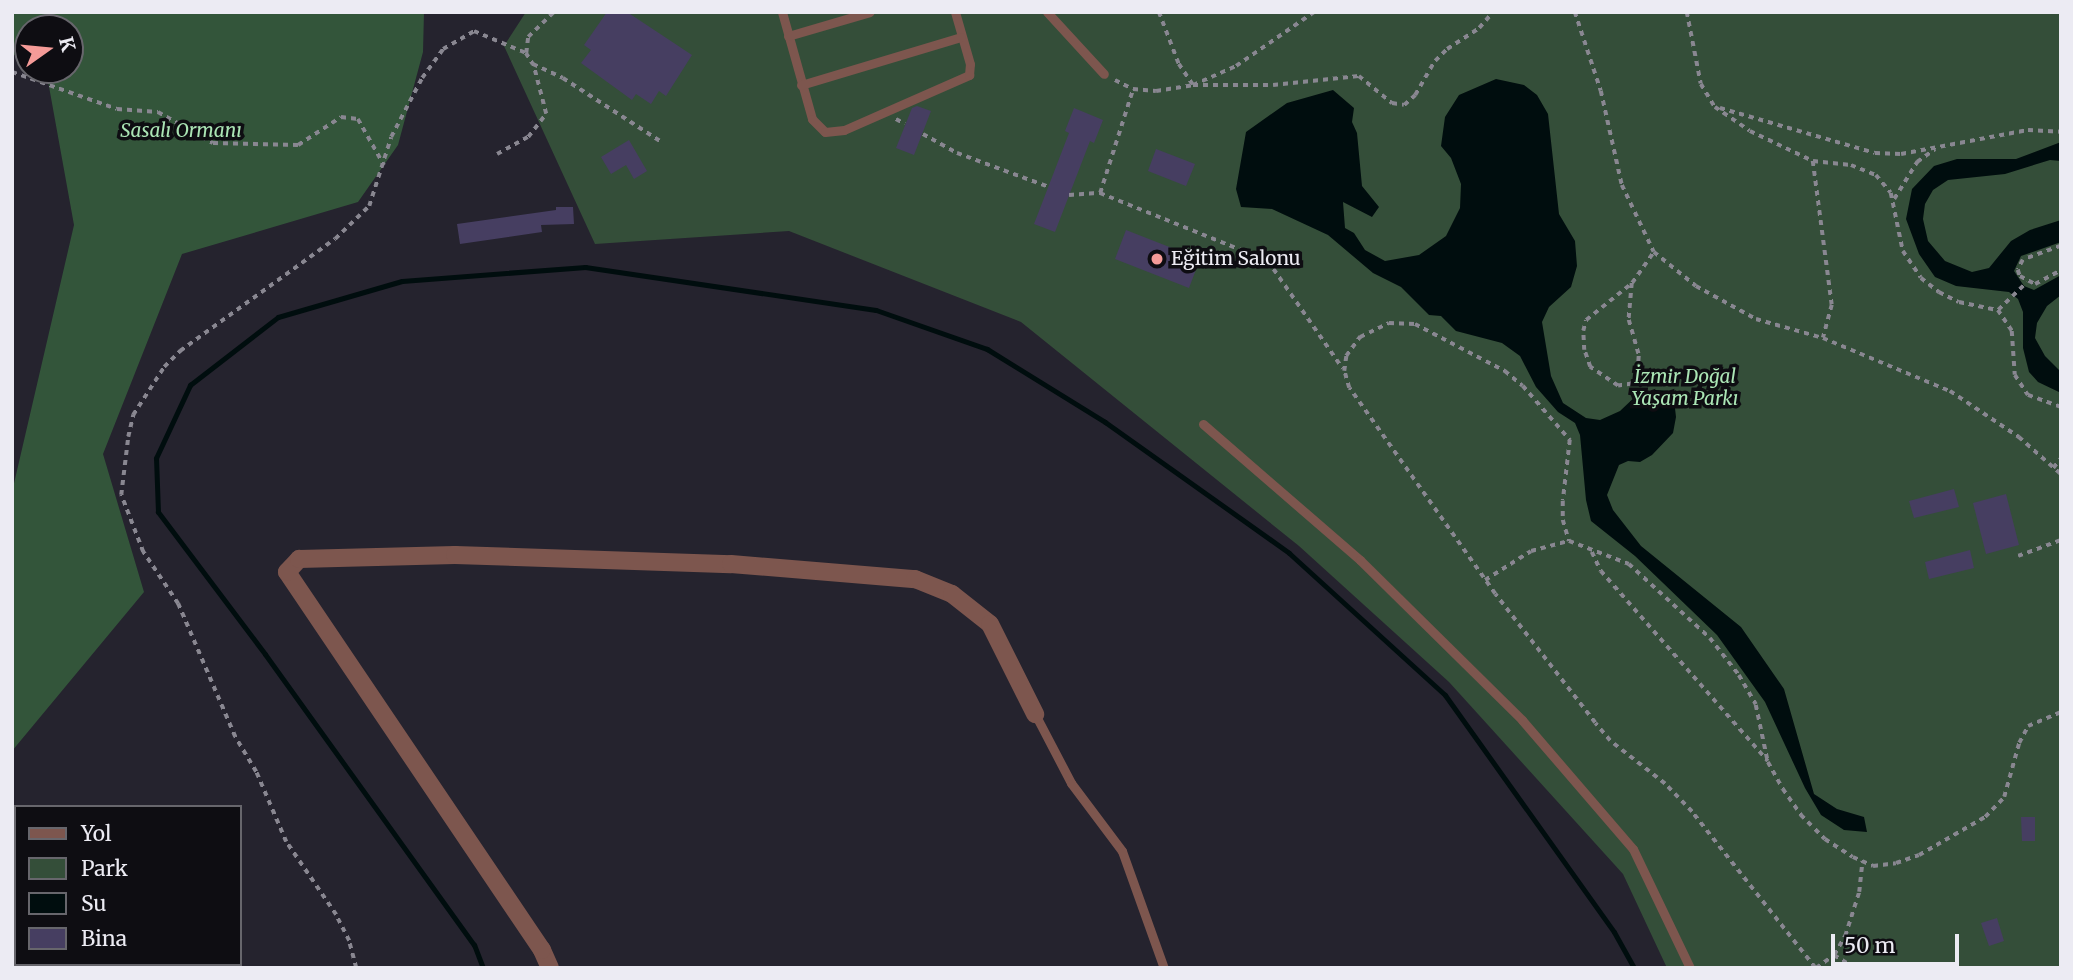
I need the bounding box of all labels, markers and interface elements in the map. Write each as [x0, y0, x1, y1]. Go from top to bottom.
north arrow [14, 14, 84, 84]
text: K [54, 34, 81, 54]
park label: Sasalı Ormanı [120, 120, 242, 142]
place label: Eğitim Salonu [1171, 248, 1301, 270]
marker: Eğitim Salonu [1149, 251, 1165, 267]
park label: İzmir Doğal Yaşam Parkı [1632, 366, 1738, 410]
legend [14, 805, 242, 966]
text: Yol [81, 820, 111, 847]
text: Park [81, 855, 128, 882]
text: Su [81, 890, 106, 917]
scale bar [1835, 920, 1963, 964]
text: Bina [81, 925, 127, 952]
text: 50 m [1844, 932, 1895, 959]

